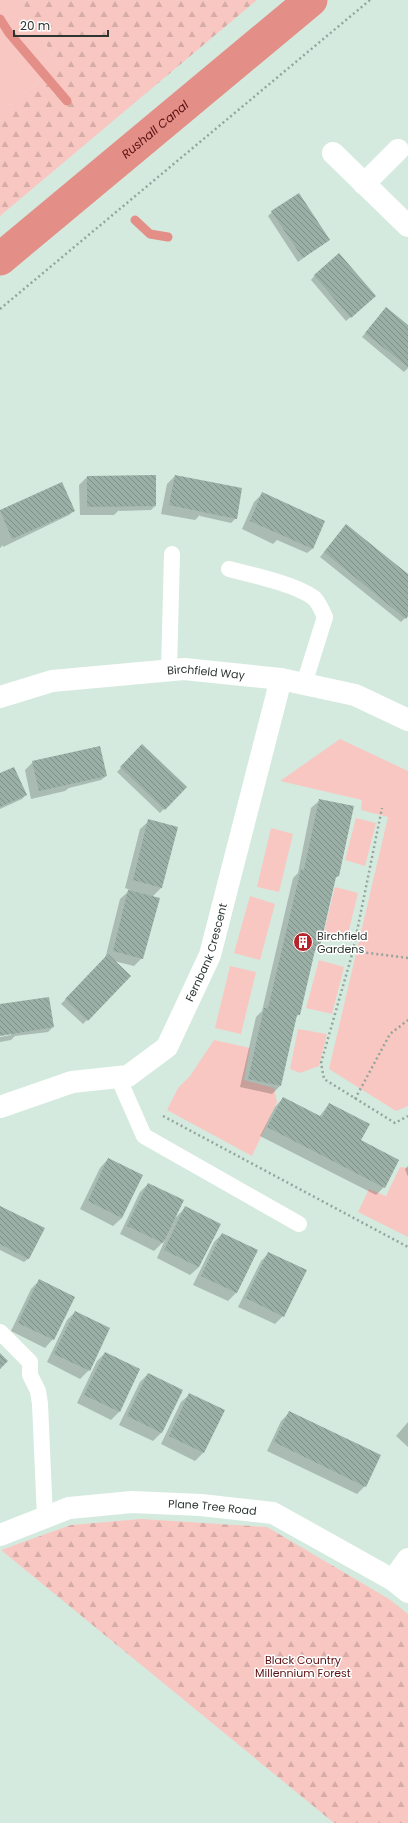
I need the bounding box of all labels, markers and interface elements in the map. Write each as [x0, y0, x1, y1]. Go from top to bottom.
scale bar [14, 12, 108, 38]
text: 20 m [20, 17, 50, 34]
water label: Rushall Canal [118, 96, 192, 162]
street label: Birchfield Way [166, 661, 246, 683]
street label: Fernbank Crescent [181, 901, 231, 1004]
place label: Birchfield Gardens [317, 928, 368, 957]
building icon: Birchfield Gardens [292, 931, 314, 953]
street label: Plane Tree Road [168, 1496, 257, 1519]
park label: Black Country Millennium Forest [255, 1652, 351, 1681]

